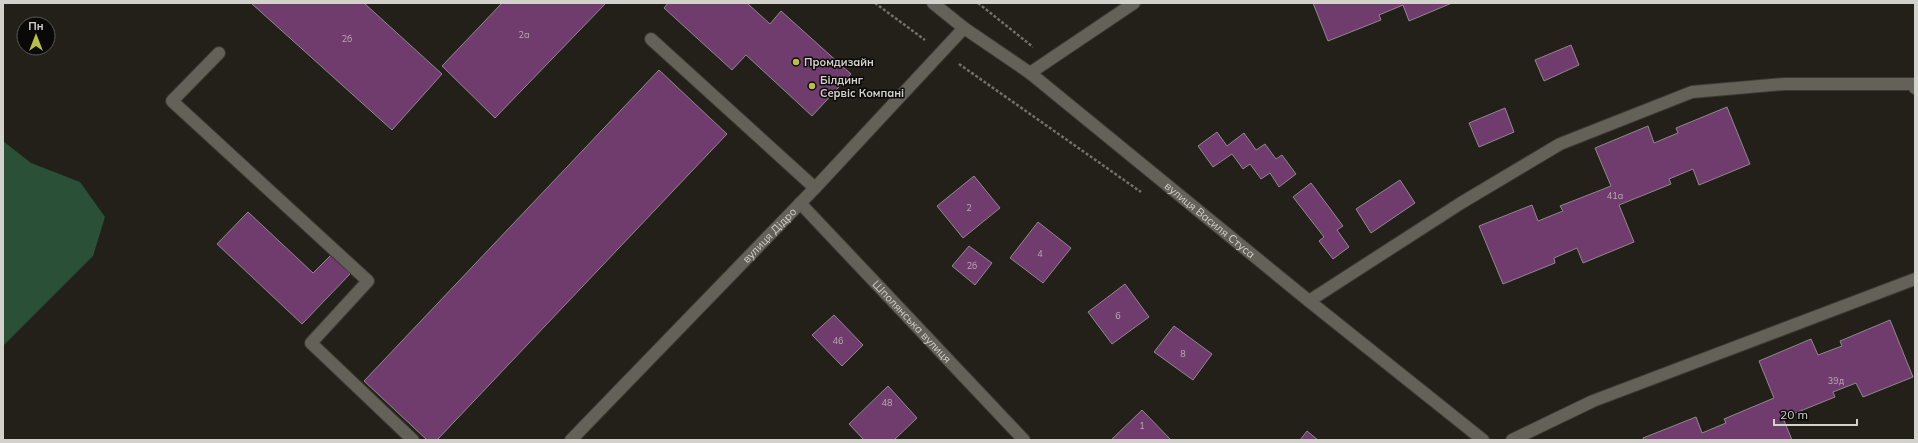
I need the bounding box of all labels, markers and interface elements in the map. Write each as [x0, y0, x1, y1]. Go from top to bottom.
north arrow [16, 16, 56, 56]
text: Пн [28, 19, 44, 33]
house number: 2а [519, 29, 529, 40]
house number: 2б [342, 33, 352, 44]
place label: Промдизайн [804, 55, 874, 69]
marker: Промдизайн [791, 57, 801, 67]
place label: Білдинг Сервіс Компані [820, 73, 904, 100]
marker: Білдинг Сервіс Компані [807, 81, 817, 91]
street label: вулиця Василя Стуса [1162, 179, 1258, 261]
house number: 41а [1607, 190, 1623, 201]
house number: 2 [966, 202, 972, 213]
street label: вулиця Дідро [739, 205, 799, 266]
house number: 4 [1037, 248, 1043, 259]
house number: 2б [967, 260, 977, 271]
street label: Шполянська вулиця [870, 277, 954, 366]
house number: 6 [1115, 310, 1121, 321]
house number: 46 [833, 335, 843, 346]
house number: 8 [1180, 348, 1186, 359]
house number: 39д [1828, 375, 1845, 386]
house number: 48 [882, 397, 892, 408]
scale bar [1774, 401, 1857, 427]
text: 20 m [1780, 407, 1808, 422]
house number: 1 [1139, 420, 1145, 431]

